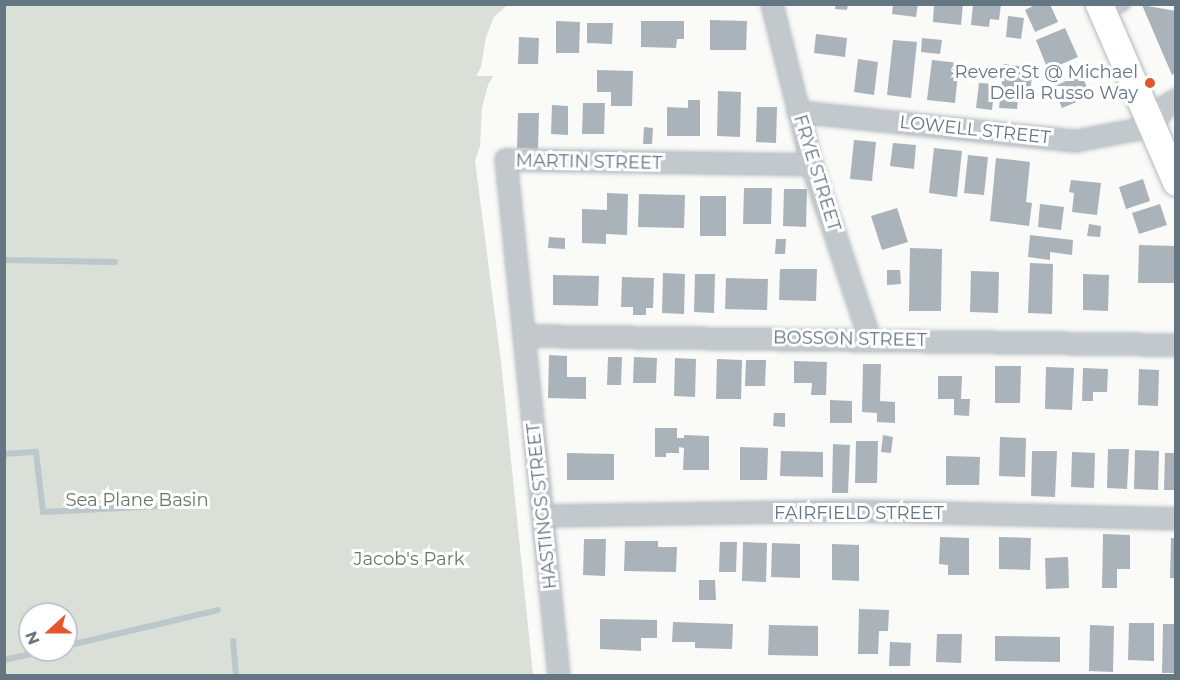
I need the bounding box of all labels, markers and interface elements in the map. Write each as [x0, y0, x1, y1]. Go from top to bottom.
place label: Revere St @ Michael Della Russo Way [954, 62, 1138, 104]
marker: Revere St @ Michael Della Russo Way [1143, 76, 1157, 90]
street label: LOWELL STREET [899, 111, 1051, 149]
street label: FRYE STREET [789, 112, 845, 234]
street label: MARTIN STREET [515, 150, 663, 174]
street label: BOSSON STREET [773, 327, 927, 351]
street label: HASTINGS STREET [523, 422, 561, 590]
park label: Sea Plane Basin [65, 489, 209, 511]
street label: FAIRFIELD STREET [774, 502, 944, 524]
park label: Jacob's Park [353, 548, 465, 570]
north arrow [18, 602, 78, 662]
text: N [21, 628, 44, 647]

